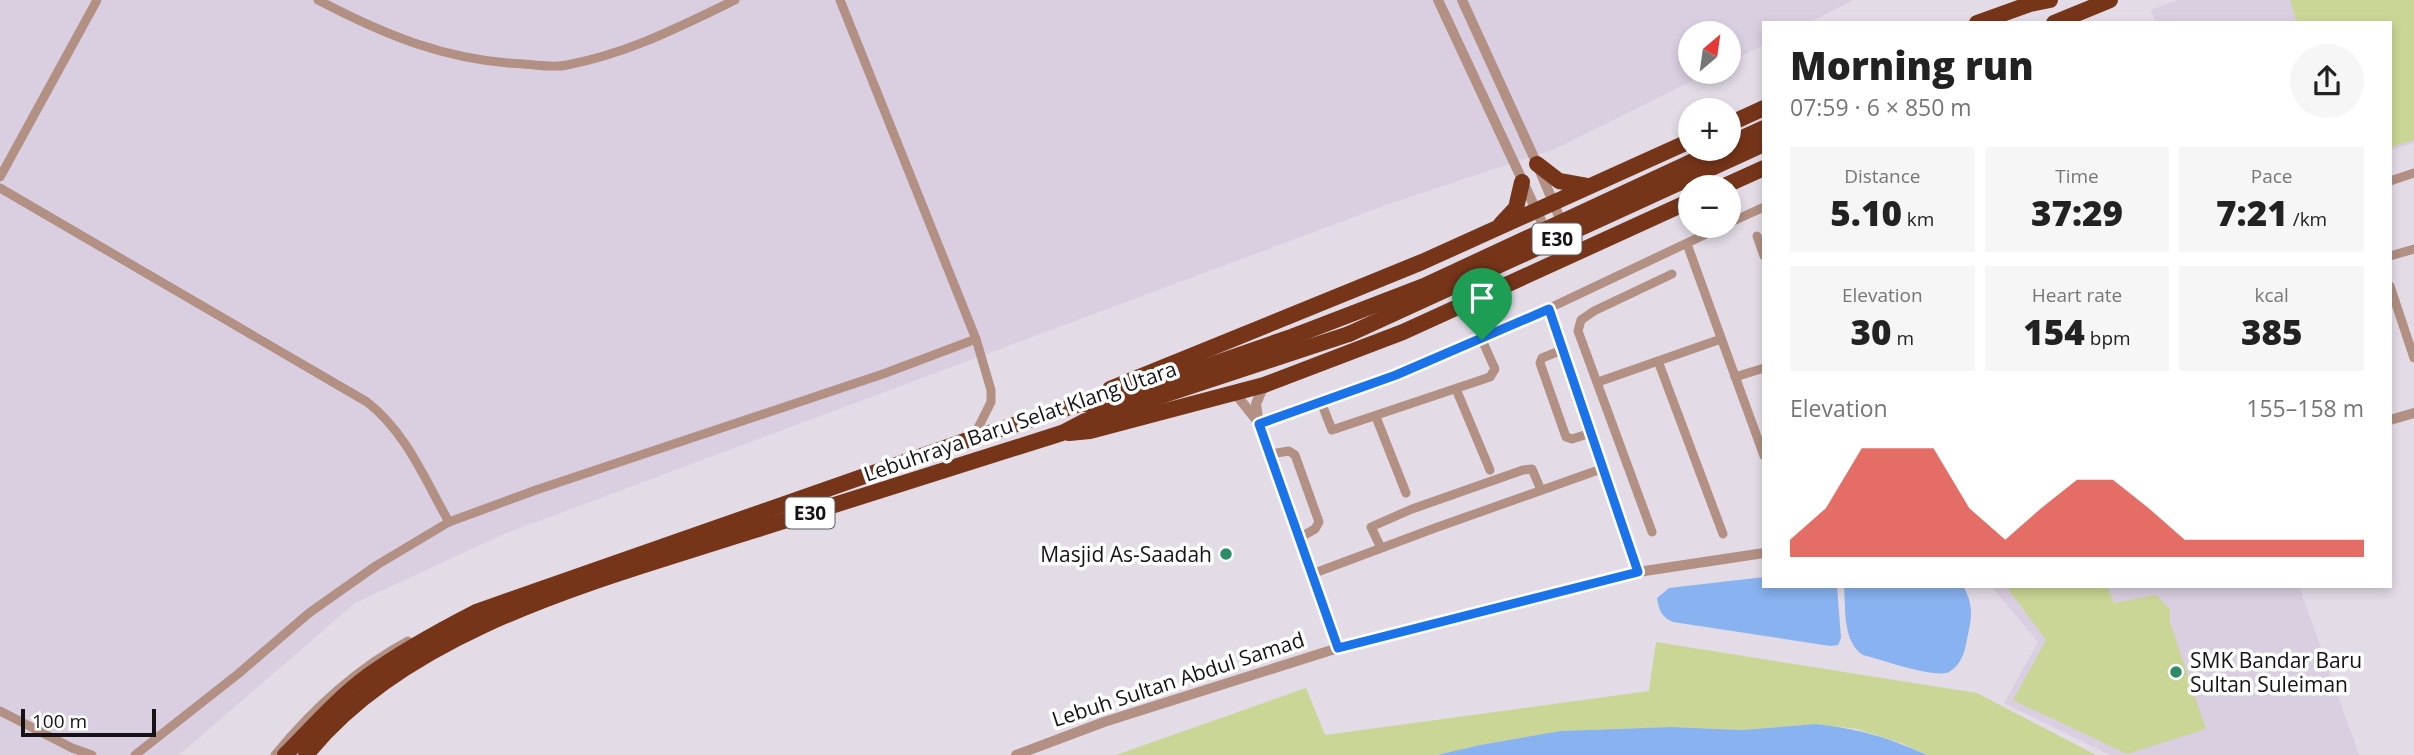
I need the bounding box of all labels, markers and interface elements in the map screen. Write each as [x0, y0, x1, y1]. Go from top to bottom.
north arrow [1678, 21, 1741, 84]
map controls [1678, 21, 1741, 238]
text: Morning run [1790, 39, 2034, 91]
button: share [2290, 44, 2364, 118]
text: 07:59 · 6 × 850 m [1790, 91, 1972, 123]
button: + [1678, 98, 1741, 161]
text: Distance [1844, 163, 1921, 189]
text: Time [2055, 163, 2099, 189]
text: Pace [2251, 163, 2293, 189]
button: − [1678, 175, 1741, 238]
text: 5.10 [1830, 189, 1902, 236]
text: 37:29 [2031, 189, 2123, 236]
text: 7:21 [2216, 189, 2288, 236]
text: km [1902, 206, 1934, 232]
text: /km [2288, 206, 2327, 232]
road number: E30 [1532, 224, 1582, 255]
pin [1452, 268, 1512, 340]
icon: arrive [1463, 279, 1501, 317]
text: Elevation [1842, 282, 1923, 308]
text: Heart rate [2032, 282, 2122, 308]
text: kcal [2254, 282, 2289, 308]
text: 30 [1851, 308, 1892, 355]
text: 154 [2023, 308, 2085, 355]
text: 385 [2241, 308, 2302, 355]
text: m [1892, 325, 1914, 351]
text: bpm [2085, 325, 2131, 351]
street label: Lebuhraya Baru Selat Klang Utara [860, 354, 1180, 488]
text: Elevation [1790, 392, 1888, 424]
text: 155–158 m [2246, 392, 2364, 424]
road number: E30 [786, 498, 834, 528]
place label: Masjid As-Saadah [1040, 540, 1212, 568]
marker: Masjid As-Saadah [1218, 546, 1234, 562]
street label: Lebuh Sultan Abdul Samad [1048, 625, 1308, 733]
place label: SMK Bandar Baru Sultan Suleiman [2190, 646, 2362, 698]
marker: SMK Bandar Baru Sultan Suleiman [2168, 664, 2184, 680]
scale bar [21, 706, 156, 738]
text: 100 m [32, 708, 87, 734]

